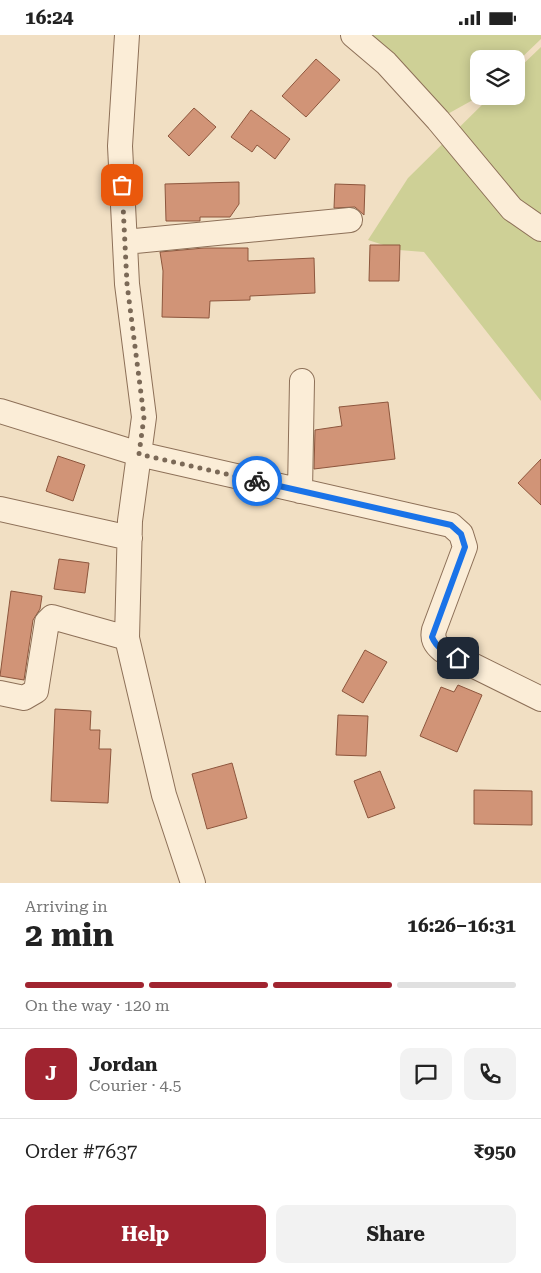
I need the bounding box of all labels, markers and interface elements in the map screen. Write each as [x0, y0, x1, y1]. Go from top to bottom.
text: 16:24 [25, 6, 74, 29]
map controls [470, 50, 525, 105]
button: layers [470, 50, 525, 105]
pin [101, 164, 143, 206]
icon: bag [108, 171, 136, 199]
courier [232, 456, 282, 506]
icon: bike [243, 467, 271, 495]
pin [437, 637, 479, 679]
icon: home [444, 644, 472, 672]
text: Arriving in [25, 897, 108, 916]
text: 16:26–16:31 [407, 914, 516, 937]
text: 2 min [25, 916, 114, 954]
text: On the way · 120 m [25, 996, 170, 1015]
button: chat [400, 1048, 452, 1100]
button: phone [464, 1048, 516, 1100]
text: Jordan [89, 1053, 158, 1076]
text: J [45, 1062, 57, 1085]
text: Courier · 4.5 [89, 1076, 182, 1095]
text: Order #7637 [25, 1140, 137, 1163]
text: ₹950 [473, 1140, 516, 1163]
button: Help [25, 1205, 266, 1263]
button: Share [276, 1205, 516, 1263]

